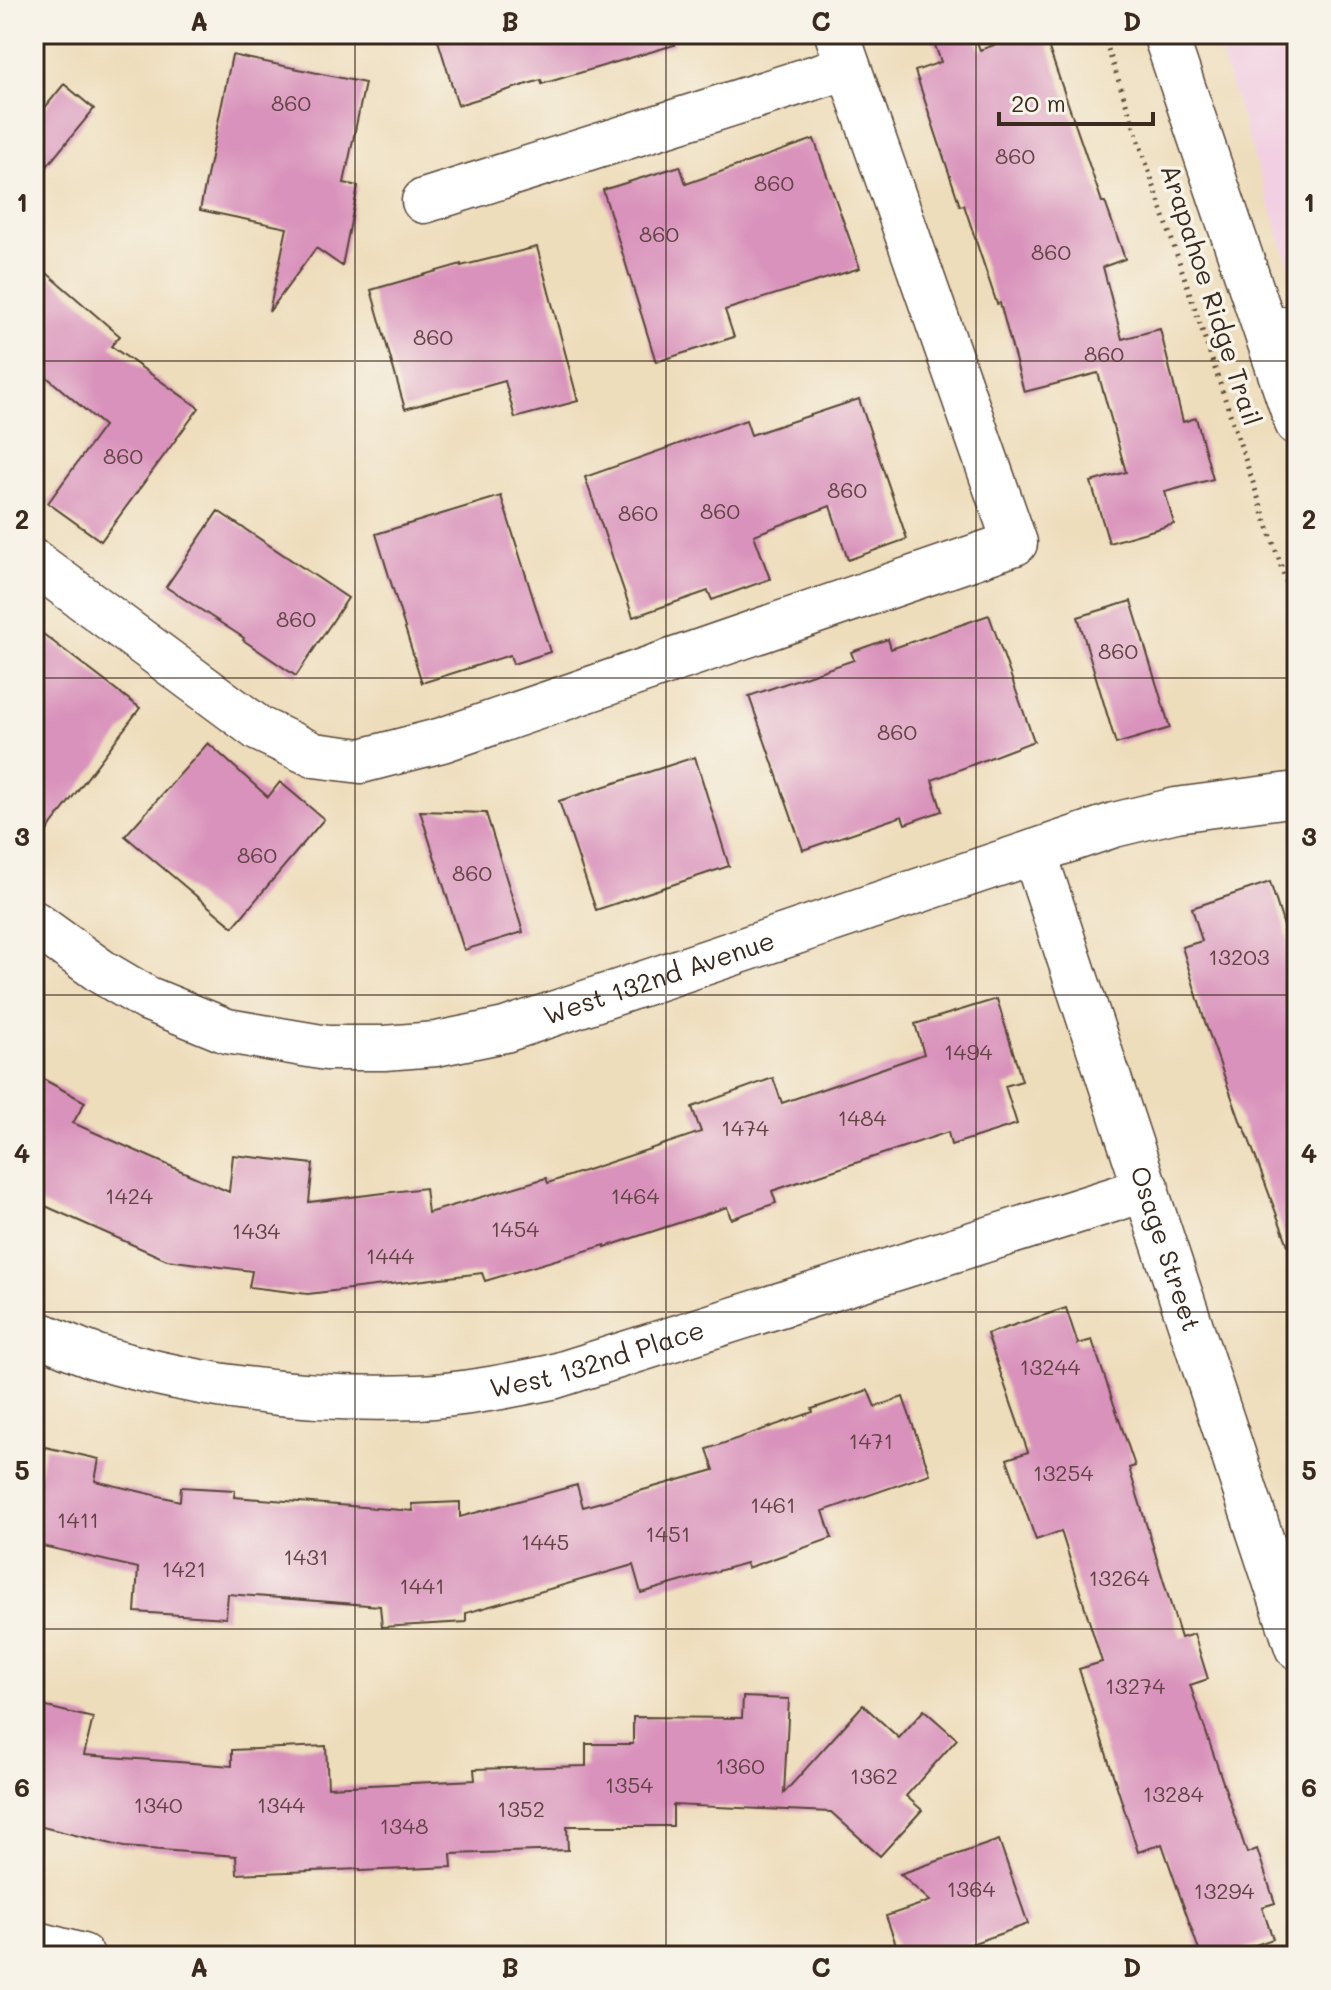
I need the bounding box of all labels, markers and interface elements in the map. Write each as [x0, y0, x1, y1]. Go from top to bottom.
text: A [190, 4, 208, 38]
text: B [501, 4, 519, 38]
text: C [811, 4, 831, 38]
text: D [1123, 4, 1141, 38]
scale bar [999, 76, 1153, 126]
text: 20 m [1011, 87, 1066, 118]
house number: 860 [271, 88, 311, 117]
house number: 860 [995, 141, 1035, 170]
street label: Arapahoe Ridge Trail [1154, 160, 1270, 430]
house number: 860 [754, 168, 794, 197]
text: 1 [16, 185, 28, 219]
text: 1 [1303, 185, 1315, 219]
house number: 860 [639, 219, 679, 248]
house number: 860 [1031, 237, 1071, 266]
house number: 860 [413, 322, 453, 351]
house number: 860 [1084, 339, 1124, 368]
house number: 860 [103, 441, 143, 470]
house number: 860 [827, 475, 867, 504]
house number: 860 [700, 496, 740, 525]
house number: 860 [618, 498, 658, 527]
text: 2 [15, 502, 29, 536]
text: 2 [1302, 502, 1316, 536]
house number: 860 [276, 604, 316, 633]
house number: 860 [1098, 636, 1138, 665]
house number: 860 [877, 717, 917, 746]
text: 3 [14, 819, 30, 853]
text: 3 [1301, 819, 1317, 853]
house number: 860 [237, 840, 277, 869]
house number: 860 [452, 858, 492, 887]
street label: West 132nd Avenue [539, 922, 779, 1032]
house number: 13203 [1208, 942, 1270, 971]
house number: 1494 [944, 1037, 992, 1066]
house number: 1484 [838, 1103, 887, 1132]
house number: 1474 [721, 1113, 769, 1142]
text: 4 [14, 1136, 30, 1170]
text: 4 [1301, 1136, 1317, 1170]
street label: Osage Street [1123, 1162, 1209, 1335]
house number: 1424 [105, 1181, 153, 1210]
house number: 1464 [611, 1181, 660, 1210]
house number: 1454 [491, 1214, 539, 1243]
house number: 1434 [232, 1216, 280, 1245]
house number: 1444 [366, 1241, 414, 1270]
street label: West 132nd Place [487, 1312, 708, 1405]
house number: 13244 [1020, 1352, 1080, 1381]
house number: 1471 [849, 1426, 893, 1455]
text: 5 [14, 1453, 30, 1487]
text: 5 [1301, 1453, 1317, 1487]
house number: 13254 [1033, 1458, 1093, 1487]
house number: 1461 [750, 1490, 796, 1519]
house number: 1411 [57, 1505, 99, 1534]
house number: 1451 [645, 1519, 691, 1548]
house number: 1445 [521, 1527, 569, 1556]
house number: 1431 [283, 1542, 329, 1571]
house number: 1421 [162, 1554, 206, 1583]
house number: 13264 [1088, 1563, 1150, 1592]
house number: 1441 [399, 1571, 445, 1600]
house number: 13274 [1105, 1671, 1165, 1700]
house number: 1360 [715, 1751, 765, 1780]
house number: 1362 [850, 1761, 898, 1790]
text: 6 [14, 1770, 30, 1804]
house number: 1354 [605, 1770, 653, 1799]
text: 6 [1301, 1770, 1317, 1804]
house number: 13284 [1142, 1779, 1204, 1808]
house number: 1340 [133, 1790, 183, 1819]
house number: 1344 [257, 1790, 305, 1819]
house number: 1352 [497, 1794, 545, 1823]
house number: 1348 [380, 1811, 428, 1840]
house number: 1364 [947, 1874, 996, 1903]
house number: 13294 [1194, 1876, 1255, 1905]
text: A [190, 1950, 208, 1984]
text: B [501, 1950, 519, 1984]
text: C [811, 1950, 831, 1984]
text: D [1123, 1950, 1141, 1984]

